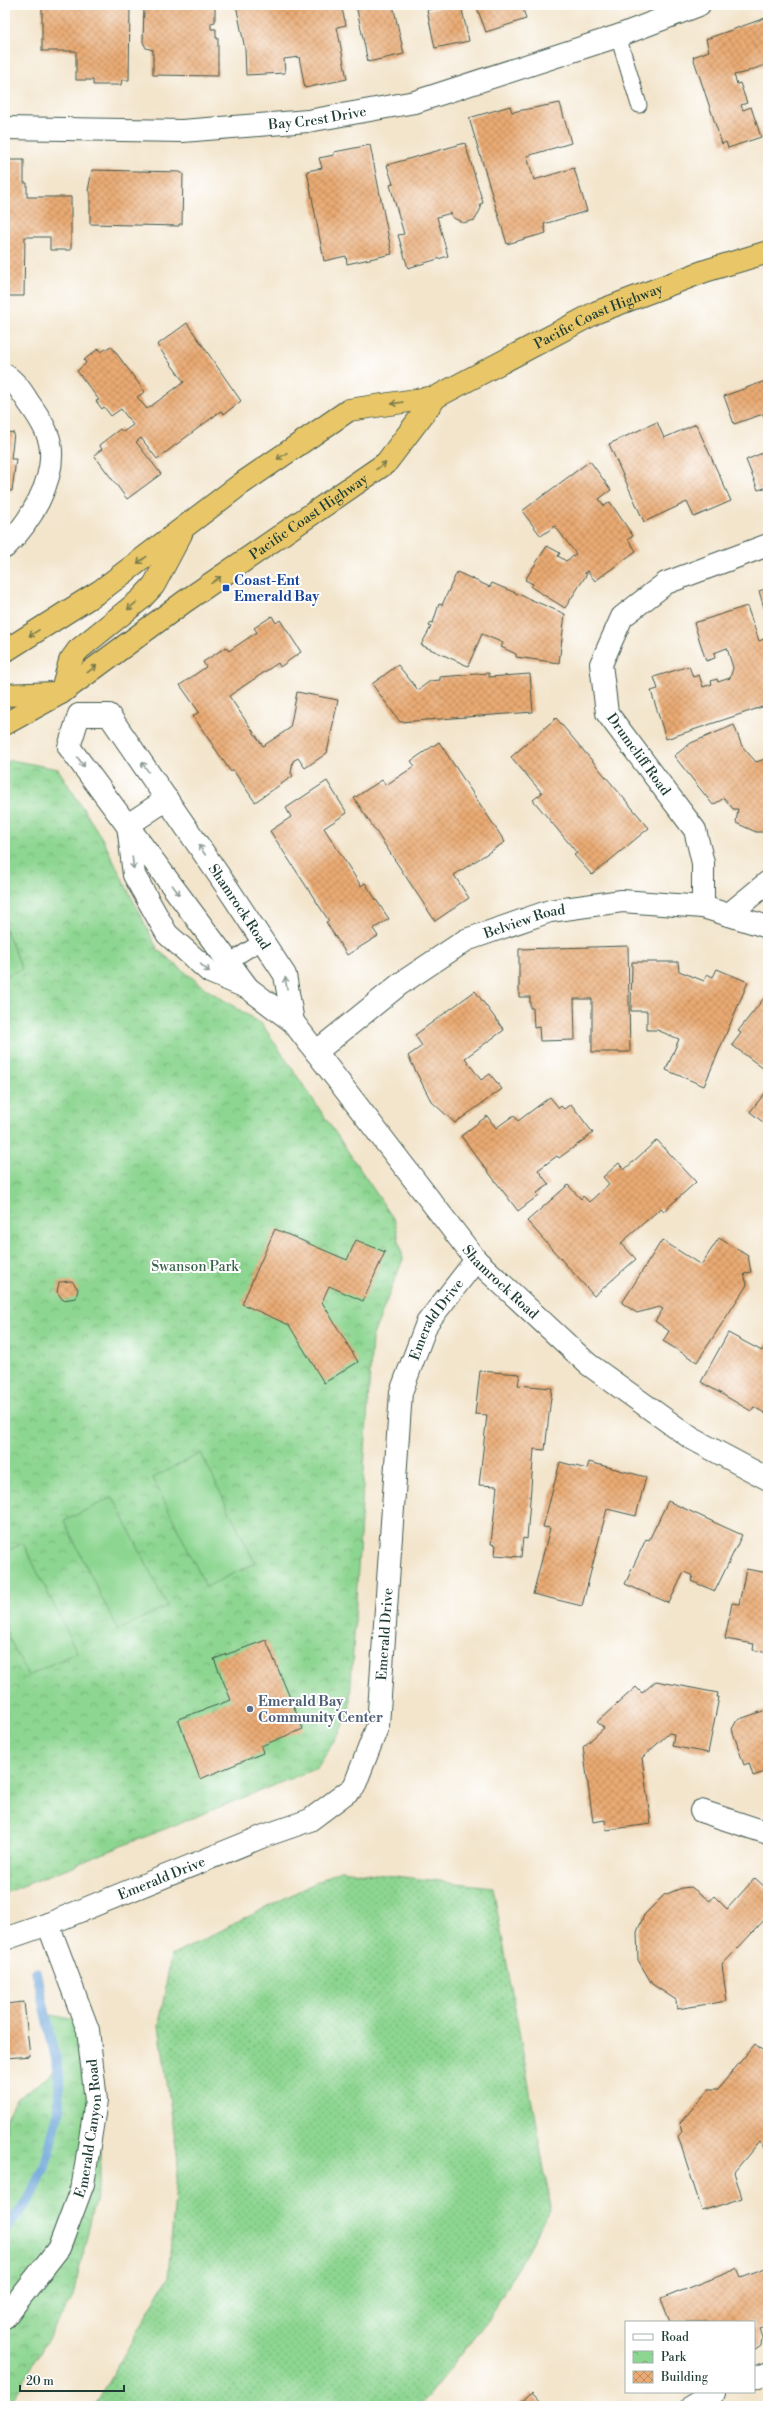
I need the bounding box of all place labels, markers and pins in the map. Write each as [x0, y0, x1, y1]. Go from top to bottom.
place label: Coast-Ent Emerald Bay [234, 572, 320, 606]
marker: Coast-Ent Emerald Bay [221, 583, 231, 593]
place label: Emerald Bay Community Center [258, 1693, 383, 1727]
marker: Emerald Bay Community Center [245, 1704, 255, 1714]

